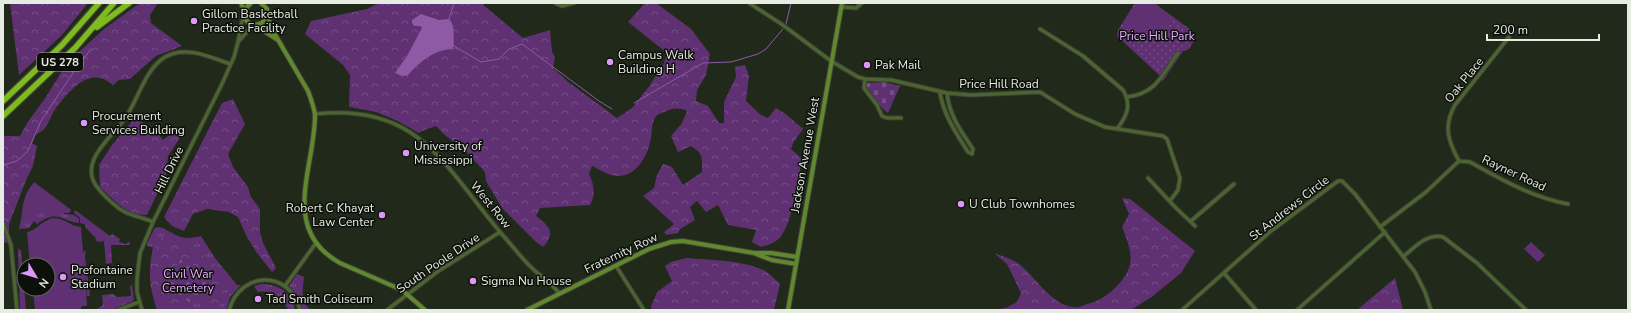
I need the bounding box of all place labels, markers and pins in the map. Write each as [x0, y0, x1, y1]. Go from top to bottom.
place label: Gillom Basketball Practice Facility [202, 6, 298, 36]
marker: Gillom Basketball Practice Facility [189, 16, 199, 26]
place label: Campus Walk Building H [618, 47, 695, 77]
marker: Campus Walk Building H [605, 57, 615, 67]
place label: Pak Mail [875, 57, 921, 73]
marker: Pak Mail [862, 60, 872, 70]
place label: Procurement Services Building [92, 108, 185, 138]
marker: Procurement Services Building [79, 118, 89, 128]
place label: University of Mississippi [414, 138, 483, 168]
marker: University of Mississippi [401, 148, 411, 158]
place label: U Club Townhomes [969, 196, 1075, 212]
marker: U Club Townhomes [956, 199, 966, 209]
place label: Robert C Khayat Law Center [286, 200, 375, 230]
marker: Robert C Khayat Law Center [377, 210, 387, 220]
place label: Prefontaine Stadium [71, 262, 133, 292]
marker: Prefontaine Stadium [58, 272, 68, 282]
place label: Sigma Nu House [481, 273, 571, 289]
marker: Sigma Nu House [468, 276, 478, 286]
place label: Tad Smith Coliseum [266, 291, 373, 307]
marker: Tad Smith Coliseum [253, 294, 263, 304]

